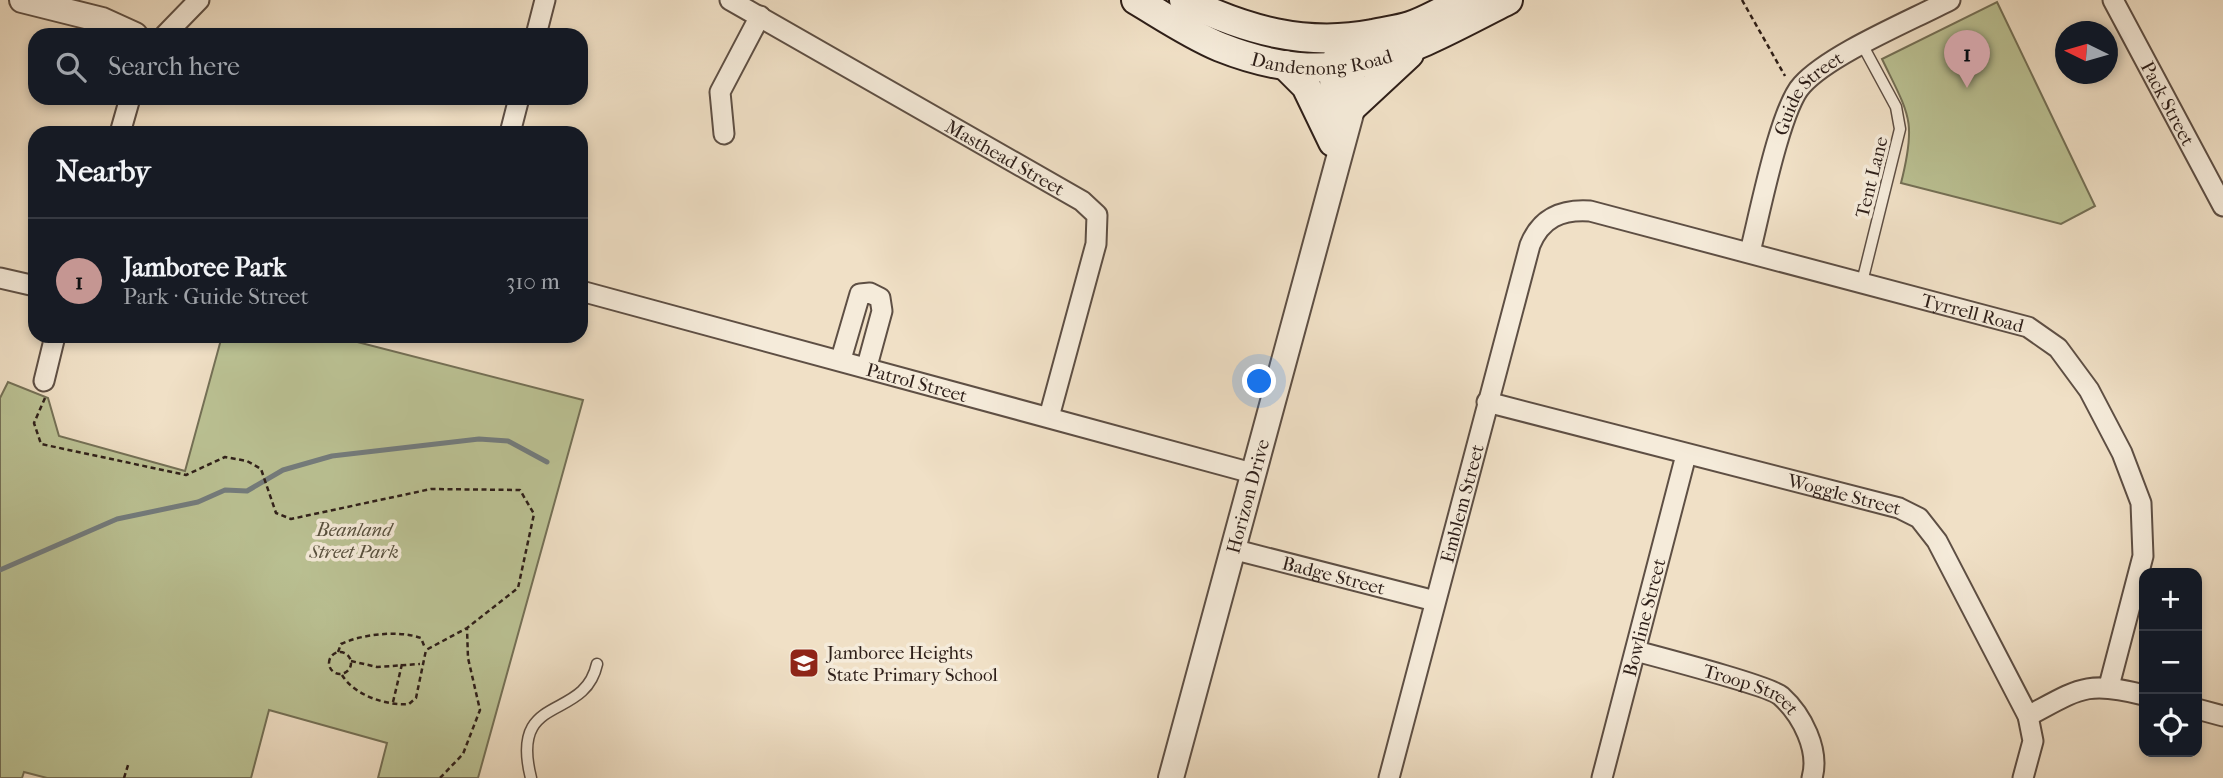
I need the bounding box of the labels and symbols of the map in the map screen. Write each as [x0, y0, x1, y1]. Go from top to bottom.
north arrow [2055, 21, 2118, 84]
pin: 1 [1944, 30, 1990, 88]
street label: Dandenong Road [1249, 45, 1396, 80]
street label: Guide Street [1770, 47, 1847, 138]
street label: Pack Street [2136, 58, 2199, 150]
street label: Masthead Street [941, 115, 1068, 201]
street label: Tent Lane [1851, 134, 1893, 220]
street label: Tyrrell Road [1919, 289, 2027, 338]
street label: Patrol Street [864, 359, 970, 407]
your location [1242, 364, 1276, 398]
street label: Horizon Drive [1222, 437, 1274, 556]
street label: Emblem Street [1436, 442, 1489, 565]
street label: Woggle Street [1784, 470, 1903, 520]
park label: Beanland Street Park [308, 519, 399, 563]
street label: Badge Street [1280, 552, 1387, 600]
street label: Bowline Street [1619, 556, 1671, 679]
place label: Jamboree Heights State Primary School [825, 642, 998, 686]
school or university icon: Jamboree Heights State Primary School [787, 646, 821, 680]
street label: Troop Street [1701, 660, 1803, 720]

